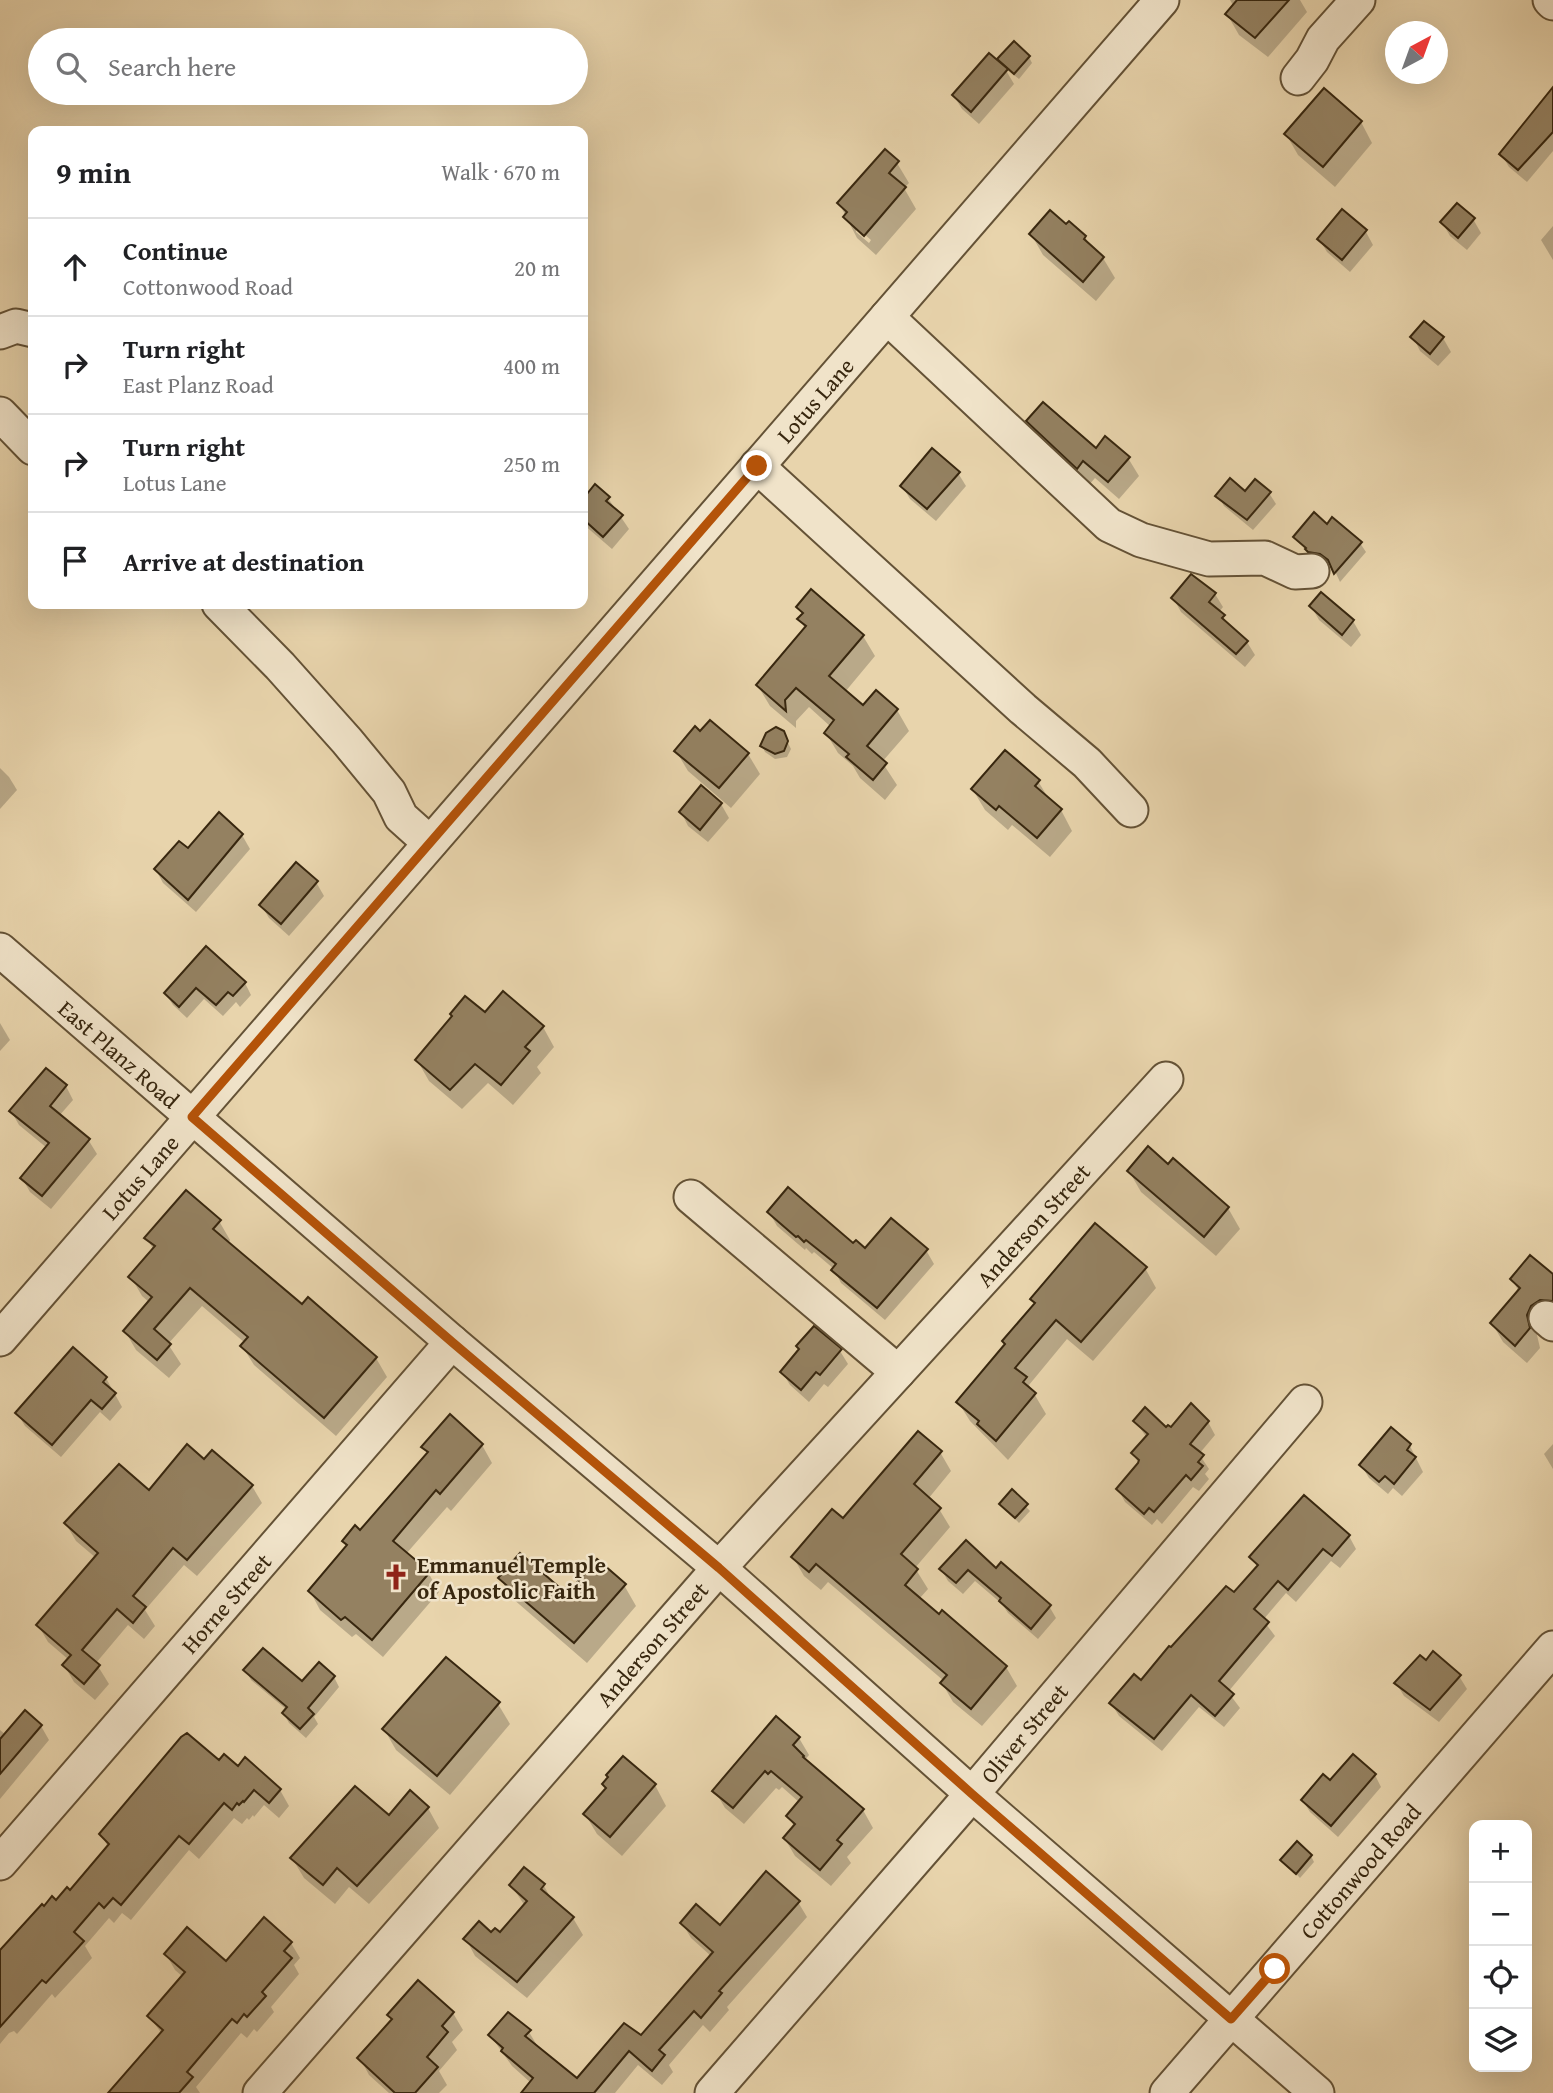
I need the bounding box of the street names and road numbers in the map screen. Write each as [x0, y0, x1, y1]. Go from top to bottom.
street label: Lotus Lane [769, 350, 861, 450]
street label: East Planz Road [51, 992, 187, 1116]
street label: Lotus Lane [94, 1127, 186, 1227]
street label: Anderson Street [968, 1156, 1098, 1294]
street label: Horne Street [173, 1546, 279, 1660]
street label: Anderson Street [588, 1574, 716, 1714]
street label: Oliver Street [972, 1676, 1076, 1790]
street label: Cottonwood Road [1292, 1795, 1429, 1946]

